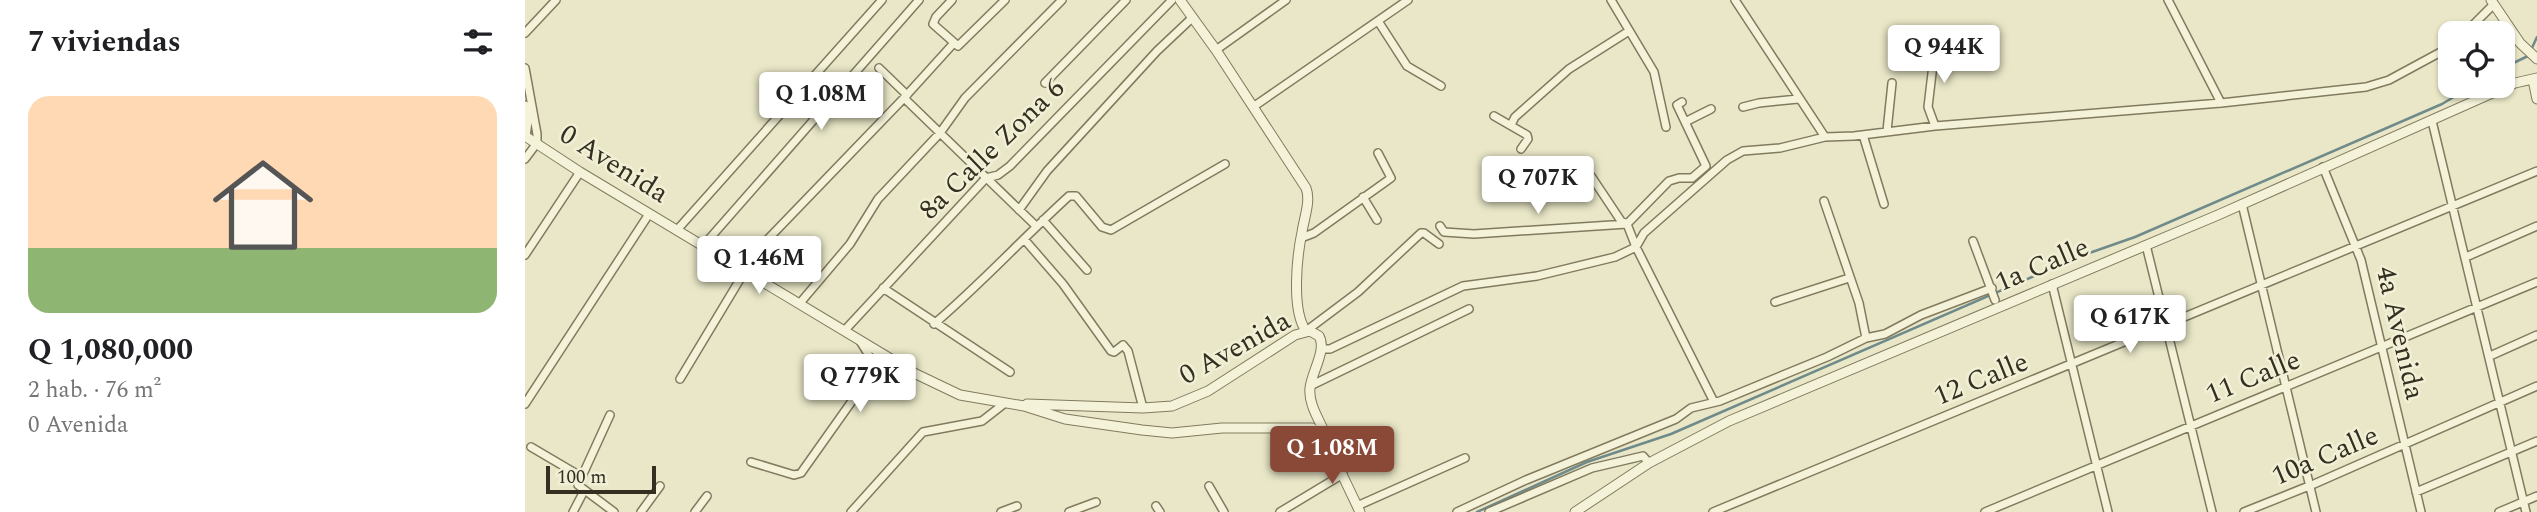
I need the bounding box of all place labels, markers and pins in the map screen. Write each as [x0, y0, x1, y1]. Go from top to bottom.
pin: Q 944K [1887, 25, 2001, 85]
pin: Q 1.08M [756, 72, 886, 132]
pin: Q 707K [1481, 156, 1595, 216]
pin: Q 1.46M [694, 236, 824, 296]
pin: Q 617K [2073, 296, 2187, 355]
pin: Q 779K [803, 354, 917, 414]
pin: Q 1.08M [1267, 426, 1397, 486]

